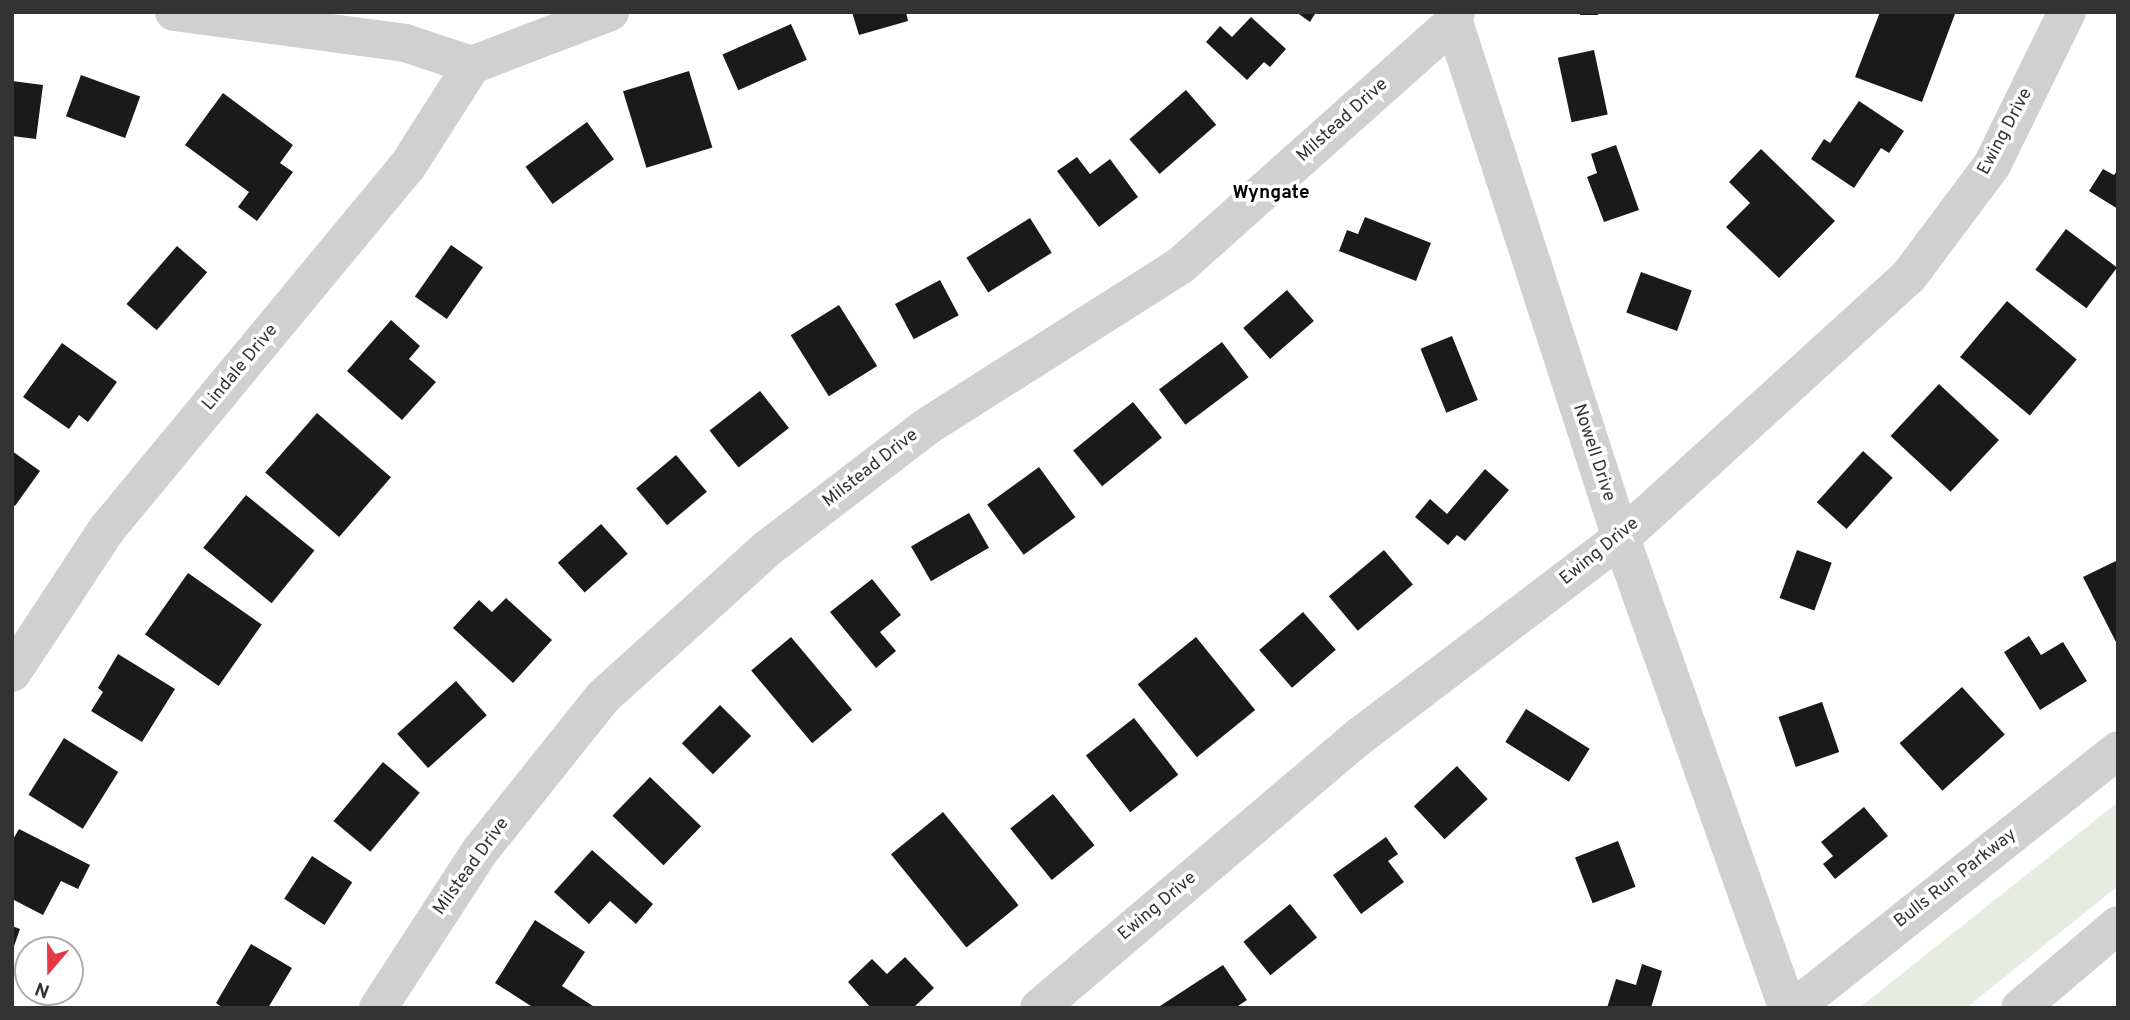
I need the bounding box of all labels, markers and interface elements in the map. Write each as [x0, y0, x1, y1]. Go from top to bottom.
street label: Milstead Drive [1293, 75, 1393, 167]
street label: Ewing Drive [1974, 85, 2038, 179]
district label: Wyngate [1232, 183, 1310, 205]
street label: Lindale Drive [199, 320, 283, 416]
street label: Nowell Drive [1567, 401, 1619, 505]
street label: Milstead Drive [819, 425, 923, 513]
street label: Ewing Drive [1556, 514, 1644, 590]
street label: Milstead Drive [429, 814, 515, 920]
street label: Bulls Run Parkway [1891, 825, 2021, 933]
street label: Ewing Drive [1114, 868, 1202, 946]
north arrow [14, 936, 84, 1006]
text: N [32, 975, 53, 1002]

